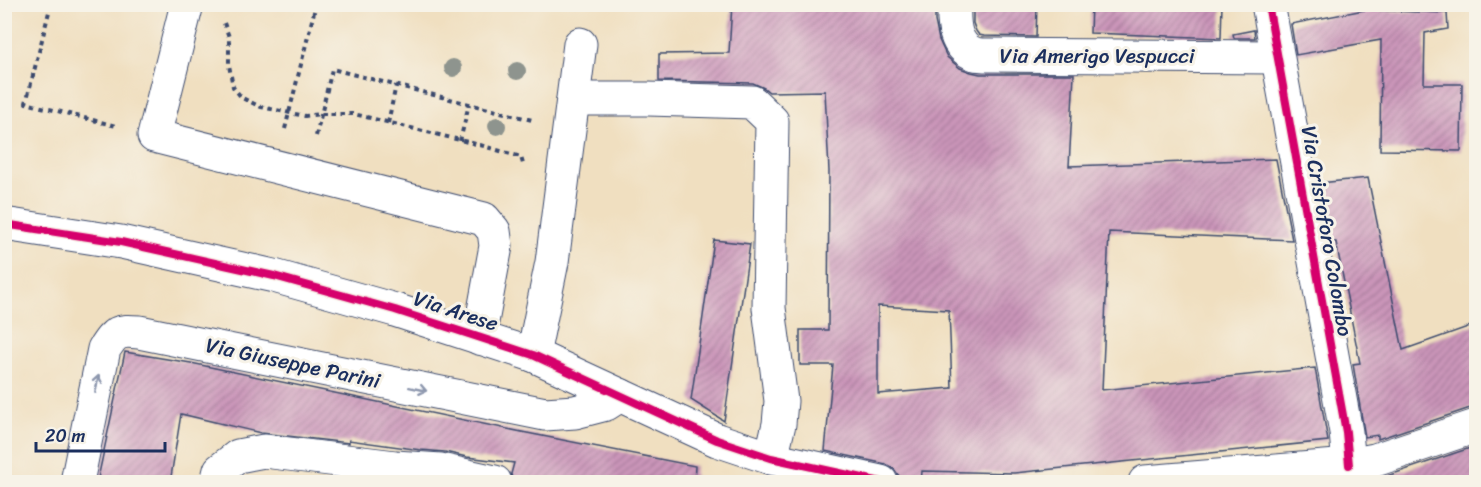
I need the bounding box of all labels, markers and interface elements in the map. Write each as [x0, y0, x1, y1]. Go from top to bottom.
street label: Via Amerigo Vespucci [999, 37, 1196, 75]
street label: Via Cristoforo Colombo [1290, 123, 1364, 339]
street label: Via Arese [409, 279, 504, 343]
street label: Via Giuseppe Parini [202, 326, 385, 400]
one-way arrow [92, 375, 103, 394]
one-way arrow [407, 384, 427, 395]
scale bar [36, 415, 165, 453]
text: 20 m [45, 420, 85, 452]

